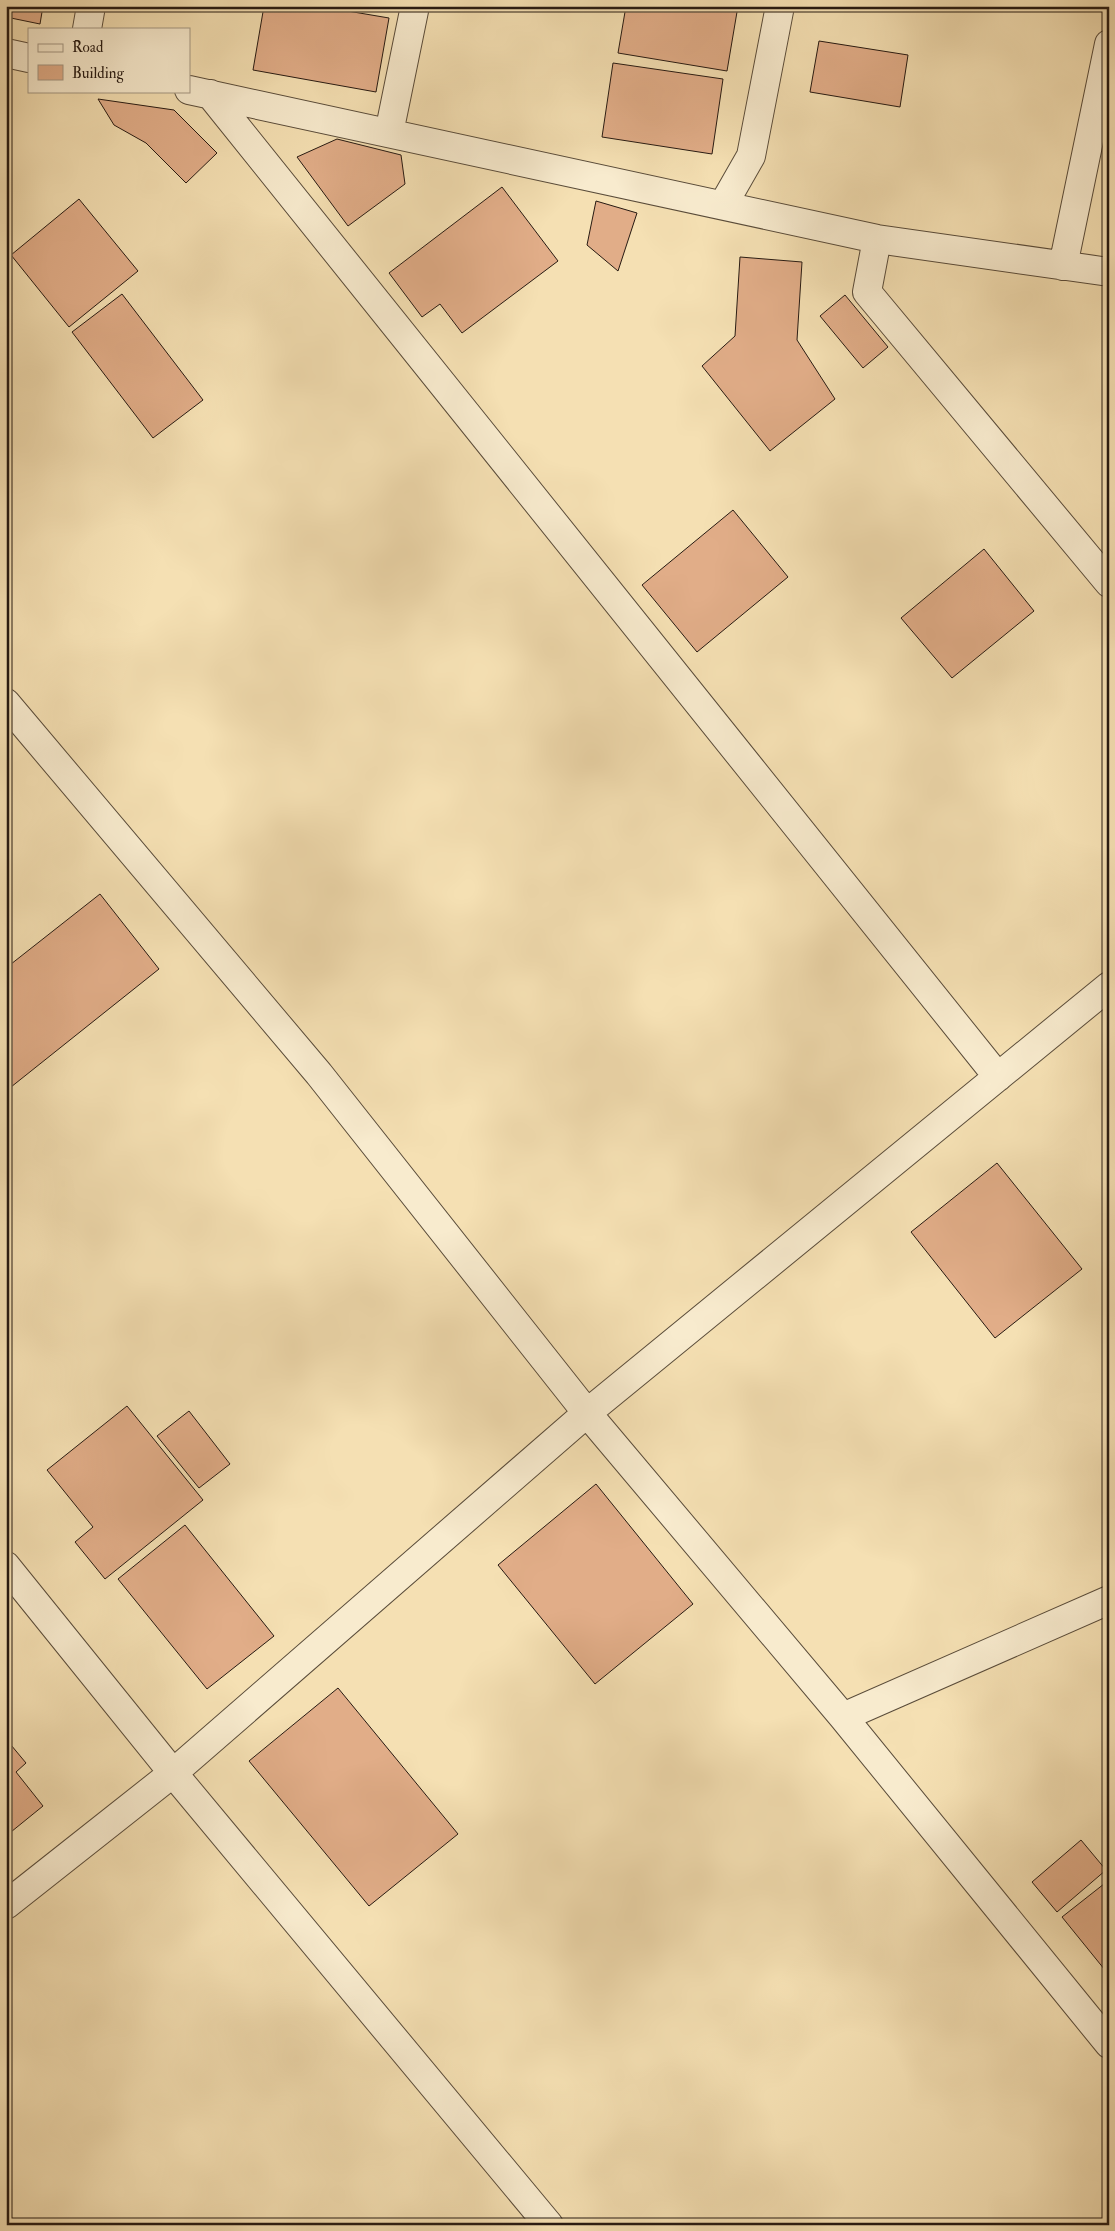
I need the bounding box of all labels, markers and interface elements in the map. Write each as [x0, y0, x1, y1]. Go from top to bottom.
legend [28, 28, 190, 92]
text: Road [72, 38, 104, 57]
text: Building [72, 64, 124, 83]

